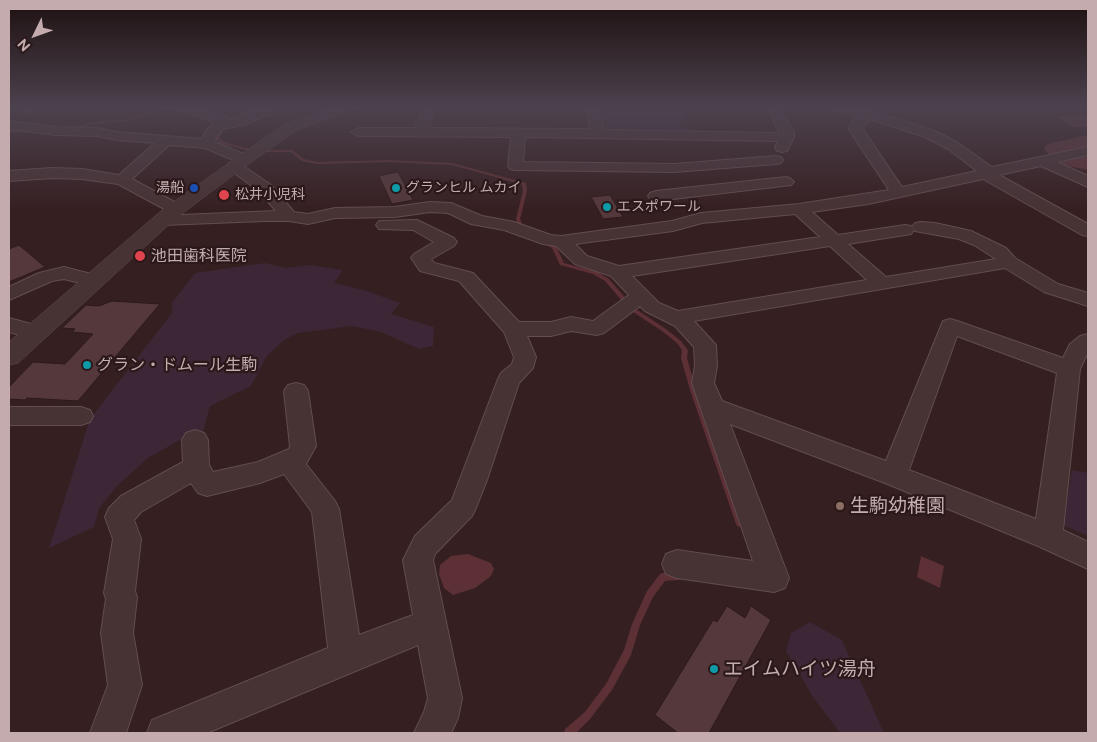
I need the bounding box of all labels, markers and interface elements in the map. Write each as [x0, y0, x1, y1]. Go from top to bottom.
north arrow [10, 10, 60, 60]
text: N [14, 36, 33, 54]
place label: 湯船 [156, 180, 184, 196]
place label: グランヒル ムカイ [406, 180, 521, 196]
marker: 湯船 [188, 182, 200, 194]
marker: グランヒル ムカイ [390, 182, 402, 194]
place label: 松井小児科 [235, 187, 305, 203]
marker: 松井小児科 [217, 188, 231, 202]
place label: エスポワール [617, 199, 701, 215]
marker: エスポワール [601, 201, 613, 213]
place label: 池田歯科医院 [151, 246, 247, 266]
marker: 池田歯科医院 [133, 249, 147, 263]
place label: グラン・ドムール生駒 [97, 355, 257, 375]
marker: グラン・ドムール生駒 [81, 359, 93, 371]
place label: 生駒幼稚園 [850, 495, 945, 517]
marker: 生駒幼稚園 [834, 500, 846, 512]
place label: エイムハイツ湯舟 [724, 658, 876, 680]
marker: エイムハイツ湯舟 [708, 663, 720, 675]

